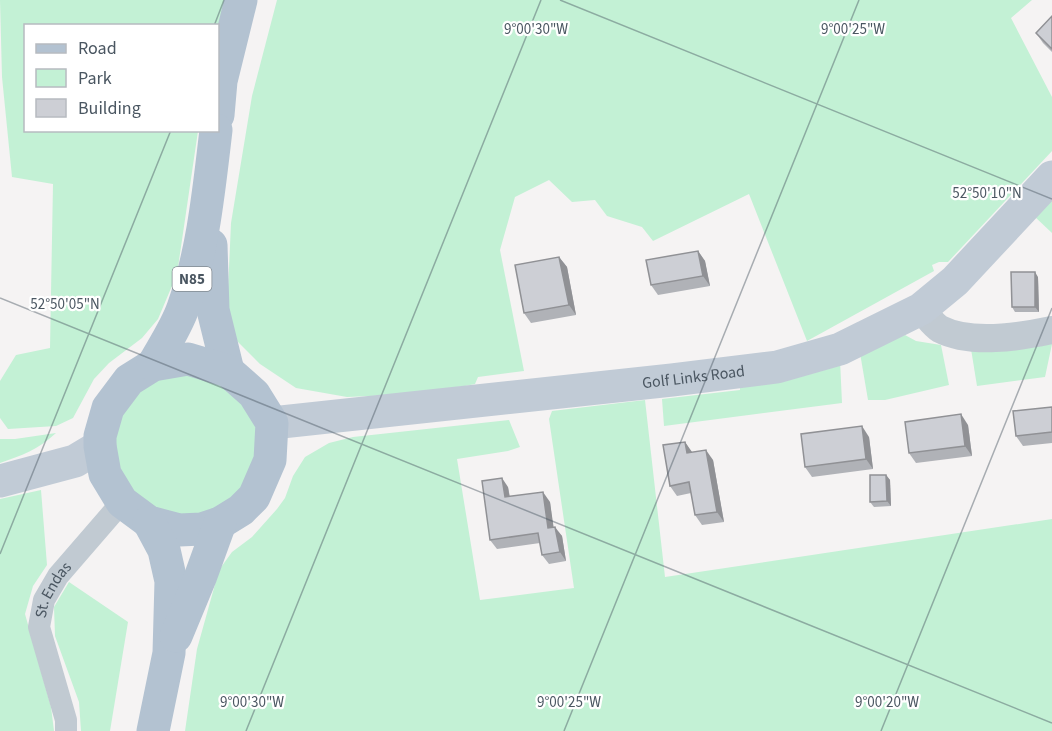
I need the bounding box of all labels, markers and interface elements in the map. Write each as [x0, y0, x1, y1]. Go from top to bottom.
text: 9°00'30"W [504, 19, 568, 40]
text: 9°00'25"W [821, 19, 885, 40]
legend [24, 24, 219, 132]
text: Road [78, 36, 117, 61]
text: Park [78, 66, 112, 91]
text: Building [78, 96, 141, 121]
text: 52°50'10"N [952, 183, 1022, 204]
road number: N85 [172, 267, 212, 291]
text: 52°50'05"N [30, 294, 100, 315]
street label: Golf Links Road [641, 360, 746, 394]
street label: St. Endas [30, 557, 77, 620]
text: 9°00'30"W [220, 692, 284, 713]
text: 9°00'25"W [537, 692, 601, 713]
text: 9°00'20"W [855, 692, 919, 713]

